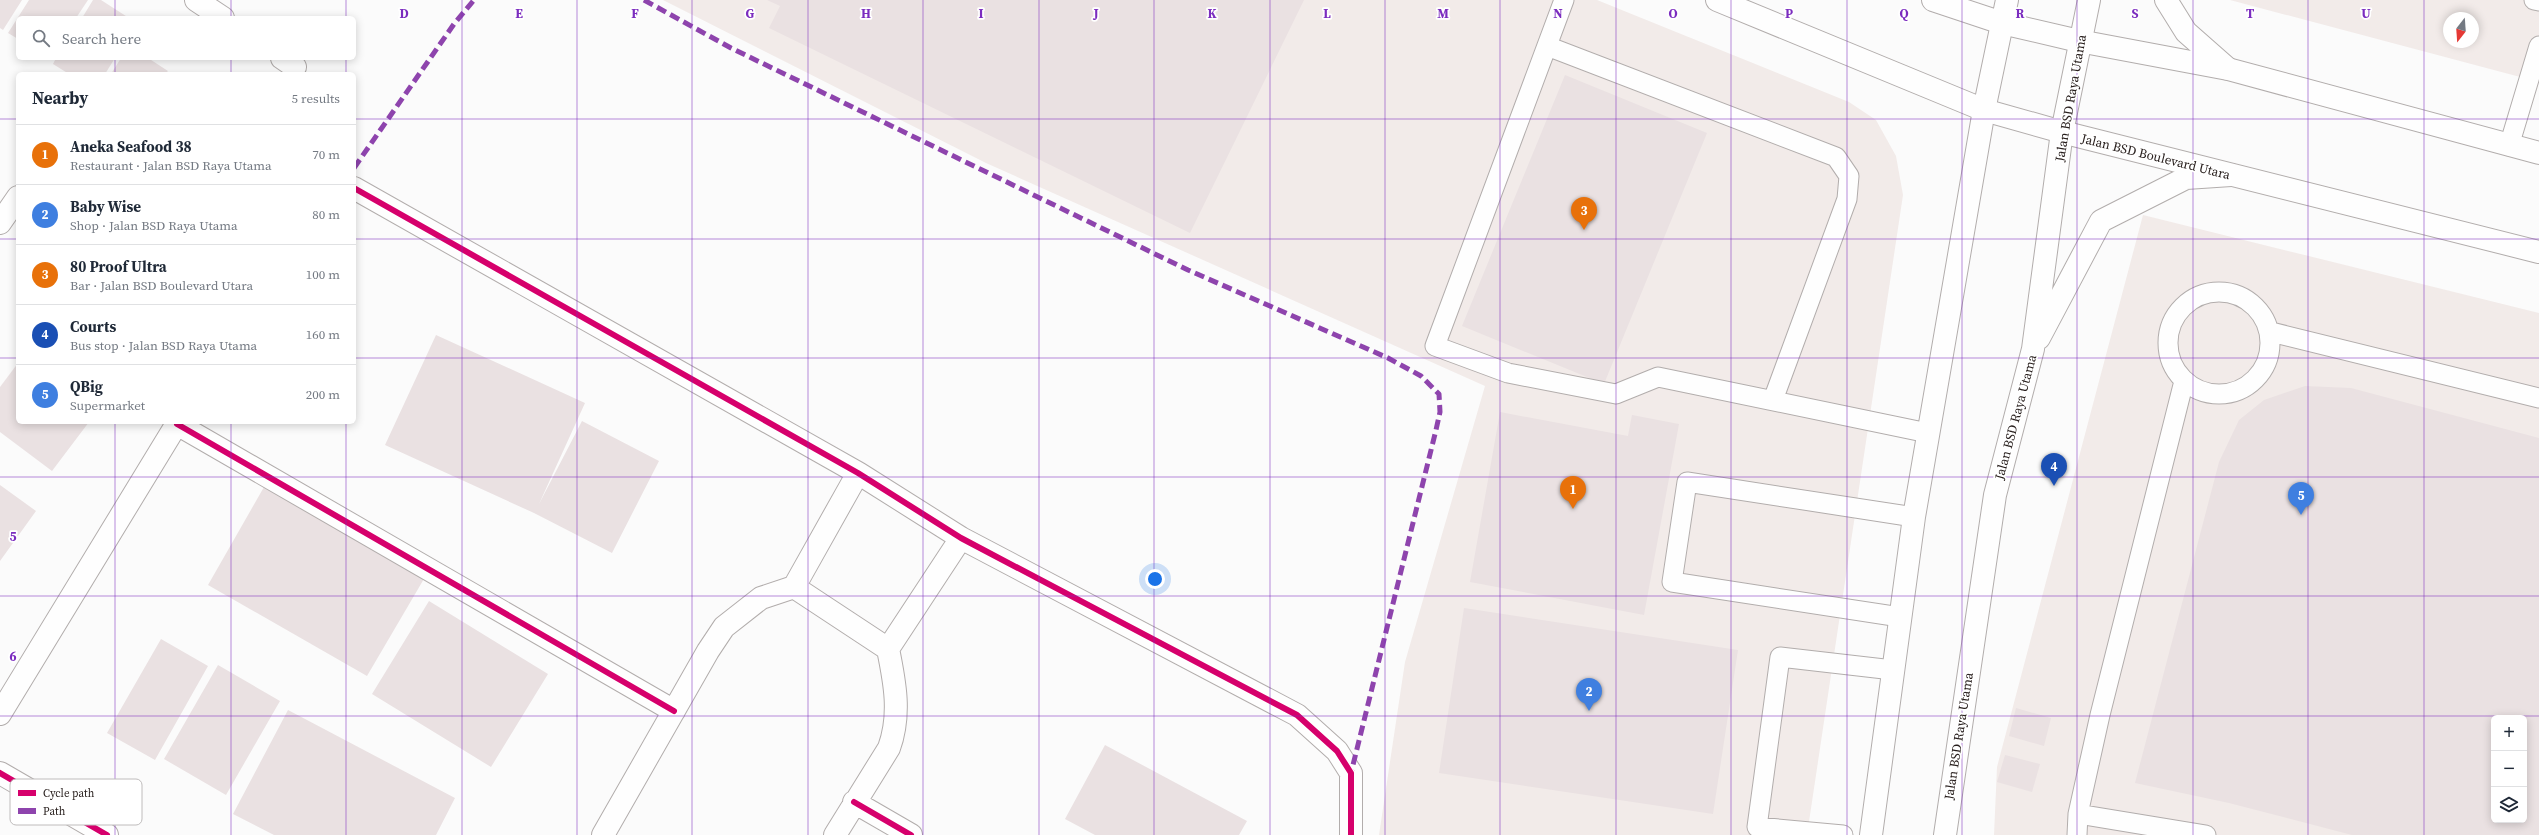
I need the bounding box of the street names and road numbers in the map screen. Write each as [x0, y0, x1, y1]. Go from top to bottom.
street label: Jalan BSD Raya Utama [2051, 33, 2090, 164]
street label: Jalan BSD Boulevard Utara [2079, 129, 2233, 183]
street label: Jalan BSD Raya Utama [1990, 352, 2040, 482]
street label: Jalan BSD Raya Utama [1940, 671, 1977, 802]

